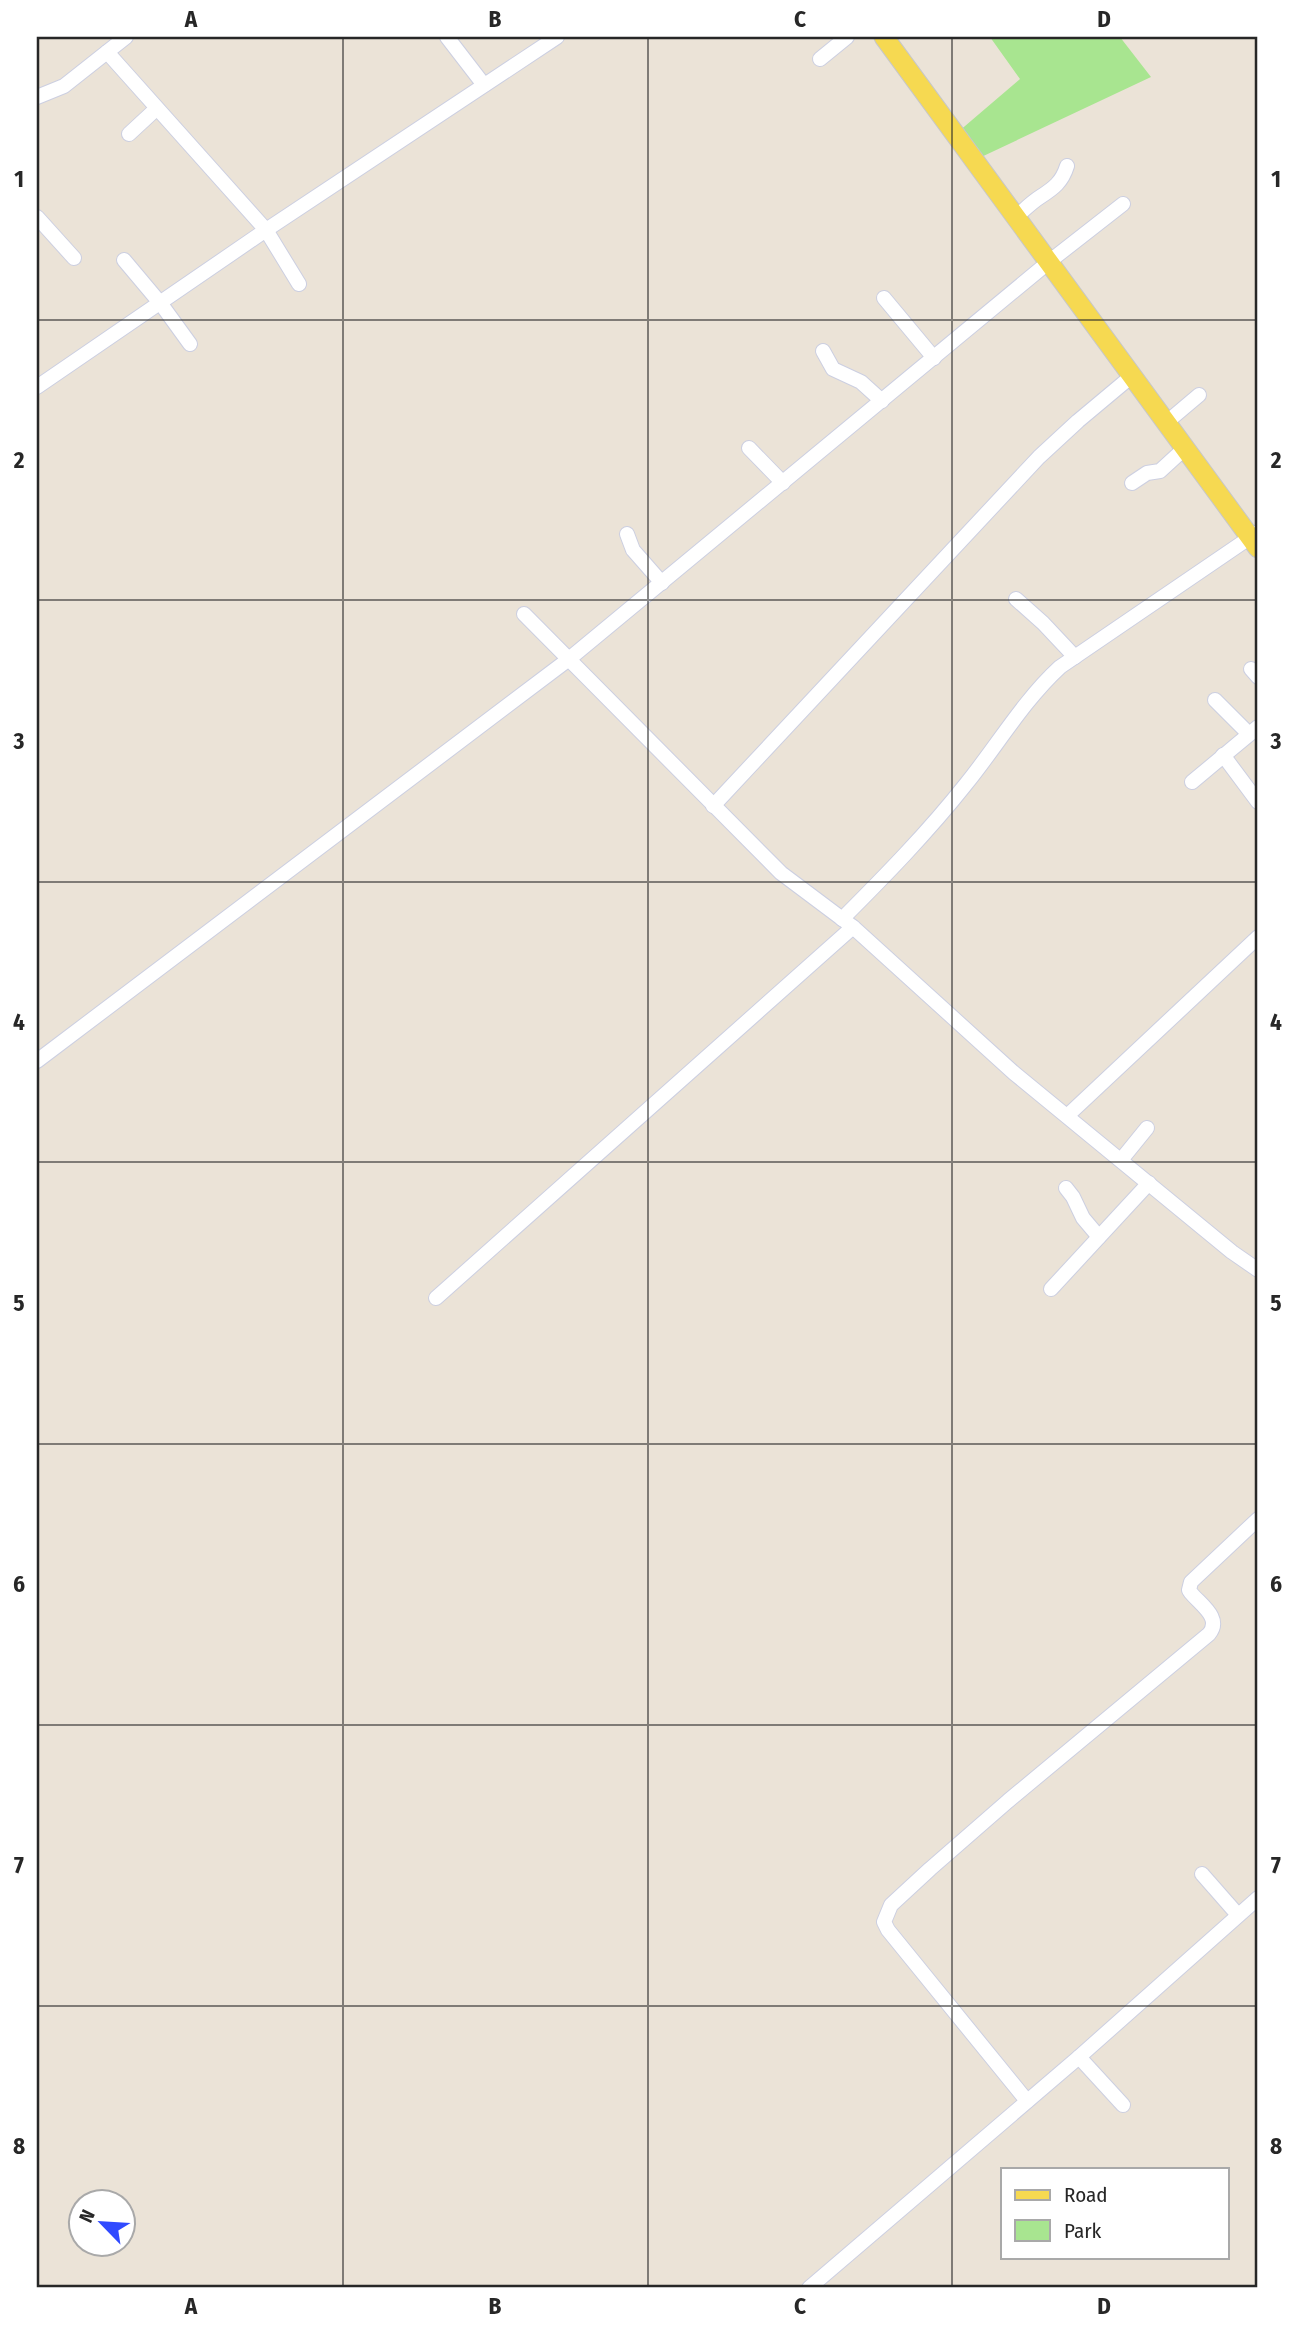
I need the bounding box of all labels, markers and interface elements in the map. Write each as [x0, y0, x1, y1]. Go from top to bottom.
text: A [184, 5, 198, 33]
text: B [489, 5, 502, 33]
text: C [794, 5, 806, 33]
text: D [1097, 5, 1111, 33]
text: 1 [14, 165, 24, 193]
text: 1 [1271, 165, 1281, 193]
text: 2 [13, 446, 25, 474]
text: 2 [1270, 446, 1282, 474]
text: 3 [13, 727, 25, 755]
text: 3 [1270, 727, 1282, 755]
text: 4 [13, 1008, 25, 1036]
text: 4 [1270, 1008, 1282, 1036]
text: 5 [13, 1289, 25, 1317]
text: 5 [1270, 1289, 1282, 1317]
text: 6 [13, 1570, 25, 1598]
text: 6 [1270, 1570, 1282, 1598]
text: 7 [14, 1851, 24, 1879]
text: 7 [1271, 1851, 1281, 1879]
text: 8 [13, 2132, 25, 2160]
text: 8 [1270, 2132, 1282, 2160]
legend [1001, 2168, 1228, 2258]
text: Road [1064, 2182, 1108, 2208]
north arrow [66, 2188, 136, 2258]
text: N [74, 2206, 100, 2226]
text: Park [1064, 2218, 1102, 2244]
text: A [184, 2292, 198, 2320]
text: B [489, 2292, 502, 2320]
text: C [794, 2292, 806, 2320]
text: D [1097, 2292, 1111, 2320]

